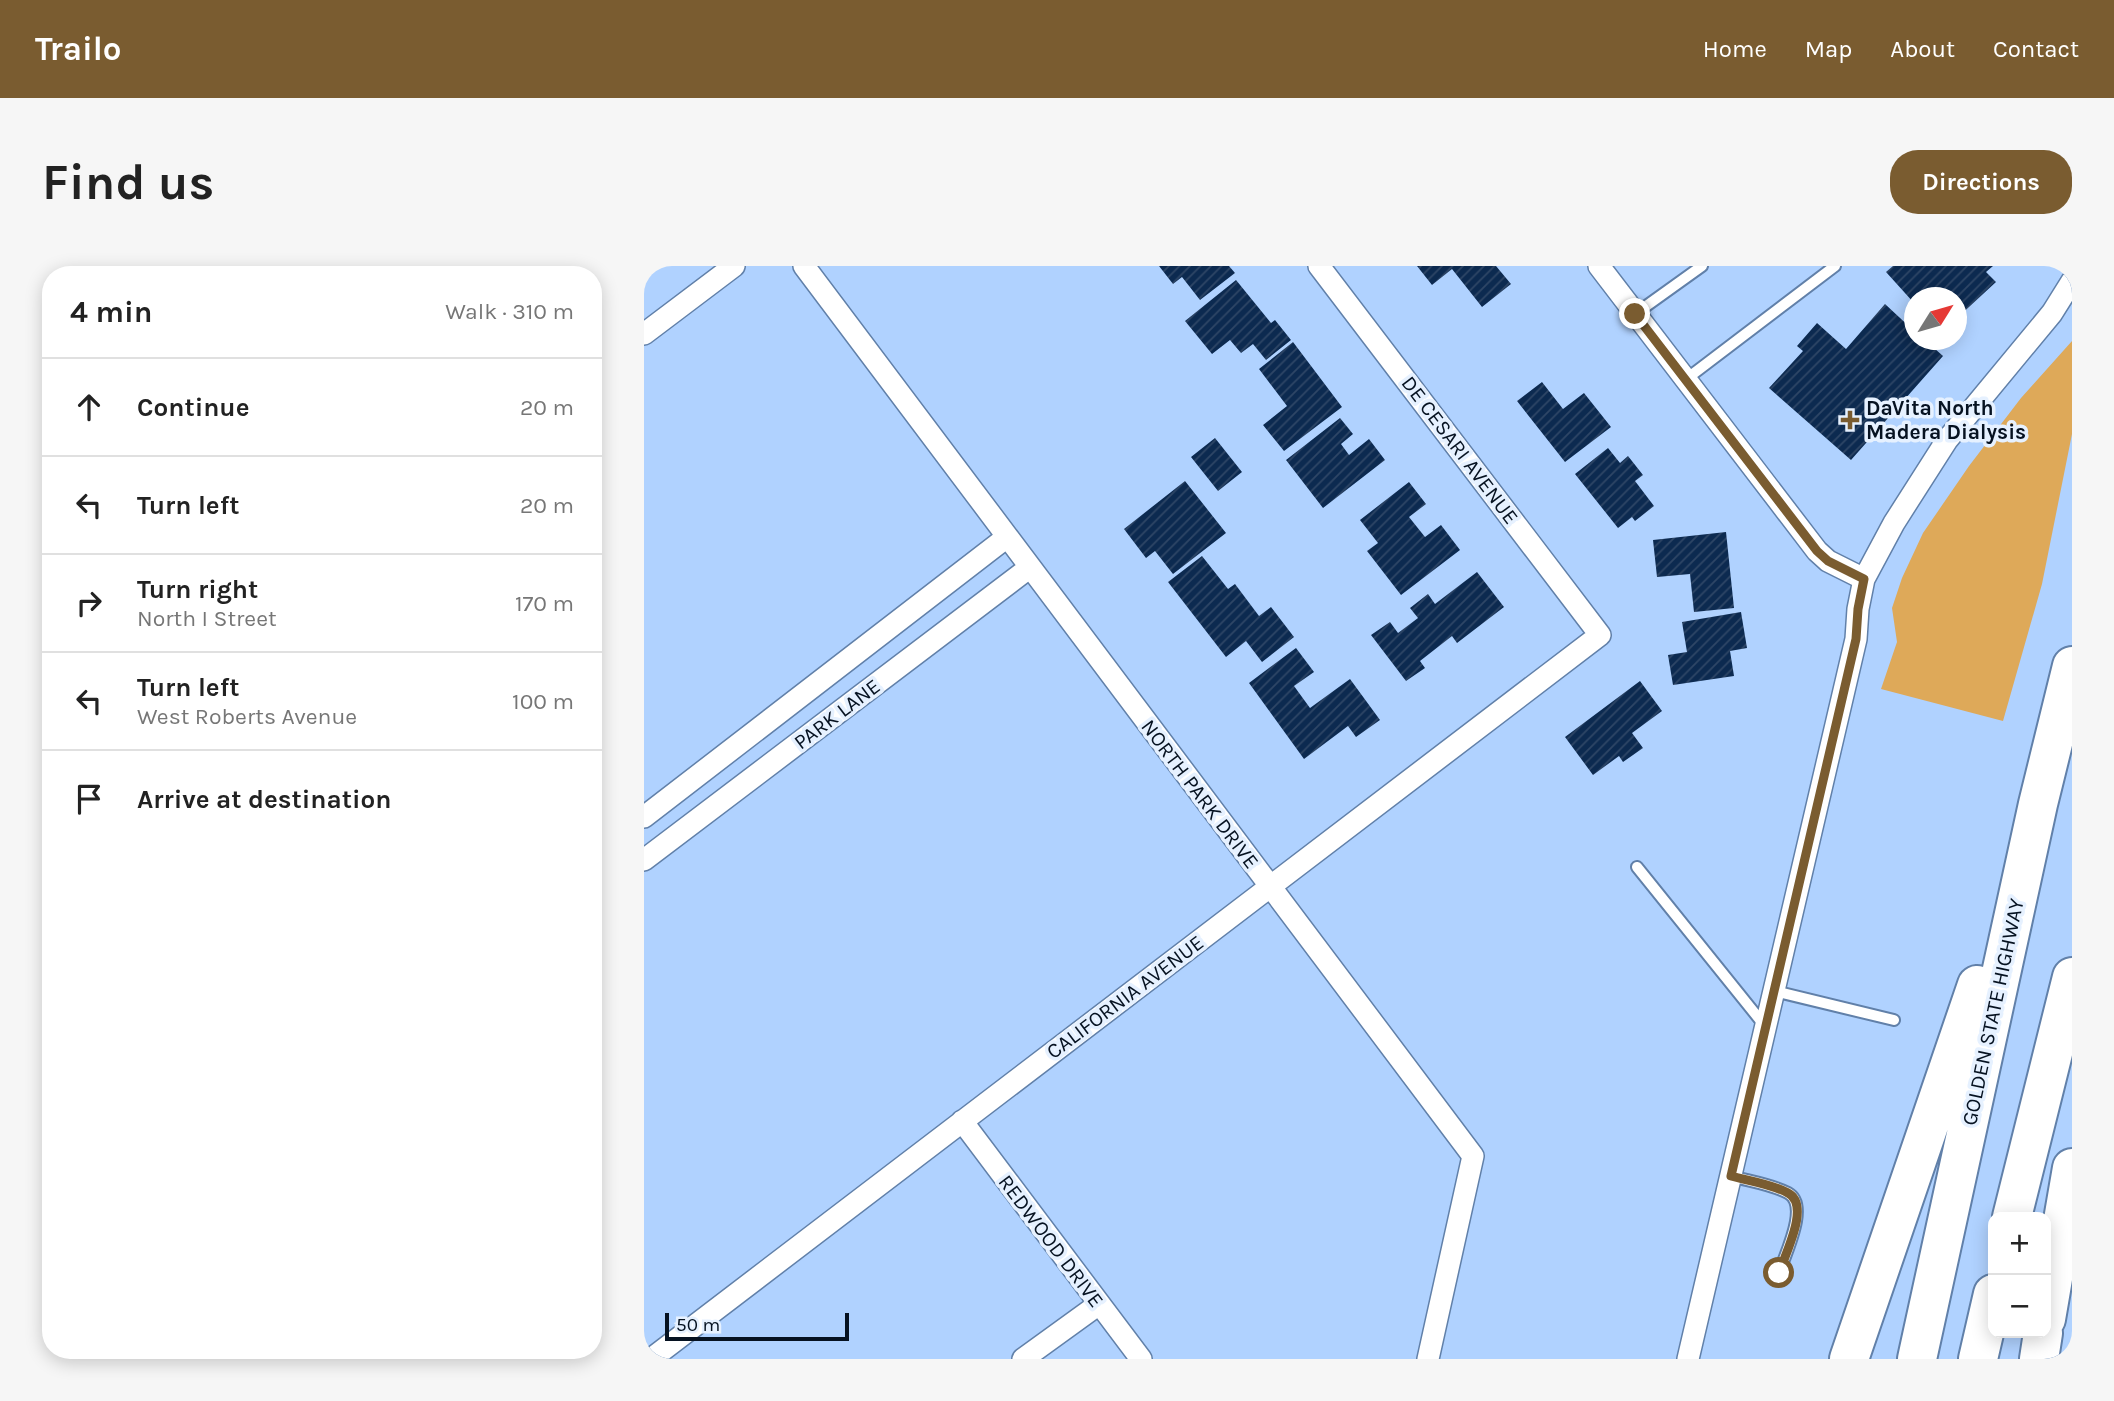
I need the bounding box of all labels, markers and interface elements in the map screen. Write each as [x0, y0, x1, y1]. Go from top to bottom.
text: Trailo [35, 30, 122, 68]
text: Home [1703, 35, 1767, 63]
text: Map [1805, 35, 1852, 63]
text: About [1890, 35, 1955, 63]
text: Contact [1993, 35, 2079, 63]
button: Directions [1890, 150, 2072, 214]
text: Find us [42, 154, 214, 211]
north arrow [1904, 287, 1967, 350]
text: 4 min [70, 294, 152, 330]
text: Walk · 310 m [445, 298, 574, 325]
route end [1619, 298, 1650, 329]
street label: DE CESARI AVENUE [1397, 371, 1523, 529]
icon: ahead [70, 388, 108, 426]
text: Continue [137, 392, 249, 423]
text: 20 m [520, 394, 574, 421]
place label: DaVita North Madera Dialysis [1866, 396, 2026, 444]
marker: DaVita North Madera Dialysis [1840, 410, 1860, 430]
icon: left [70, 486, 108, 524]
text: Turn left [137, 490, 239, 521]
text: 20 m [520, 492, 574, 519]
text: Turn right [137, 574, 258, 605]
icon: right [70, 584, 108, 622]
text: 170 m [515, 590, 574, 617]
text: North I Street [137, 605, 277, 632]
text: Turn left [137, 672, 239, 703]
street label: PARK LANE [789, 674, 885, 754]
icon: left [70, 682, 108, 720]
text: 100 m [512, 688, 574, 715]
text: West Roberts Avenue [137, 703, 357, 730]
street label: NORTH PARK DRIVE [1136, 715, 1264, 873]
icon: arrive [70, 780, 108, 818]
text: Arrive at destination [137, 784, 391, 815]
street label: GOLDEN STATE HIGHWAY [1957, 896, 2029, 1128]
street label: CALIFORNIA AVENUE [1042, 930, 1208, 1064]
street label: REDWOOD DRIVE [993, 1170, 1109, 1312]
map controls [1988, 1212, 2051, 1338]
button: + [1988, 1212, 2051, 1275]
route start [1763, 1257, 1794, 1288]
button: − [1988, 1275, 2051, 1338]
scale bar [665, 1310, 849, 1342]
text: 50 m [676, 1314, 720, 1336]

